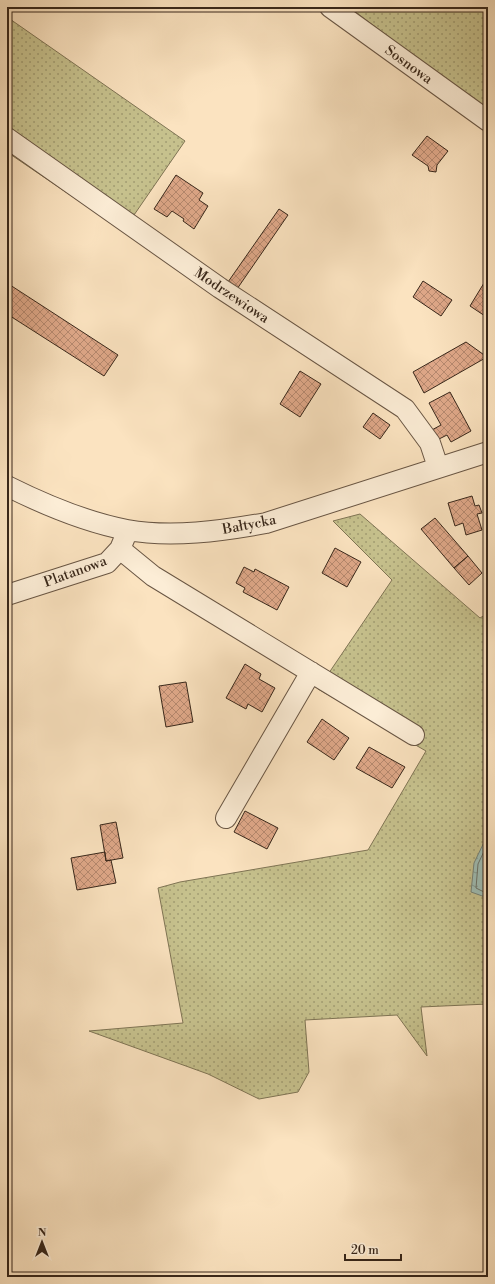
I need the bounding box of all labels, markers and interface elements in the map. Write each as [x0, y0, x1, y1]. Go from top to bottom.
street label: Sosnowa [381, 41, 437, 89]
street label: Modrzewiowa [190, 264, 273, 328]
street label: Bałtycka [220, 511, 279, 539]
street label: Platanowa [41, 552, 110, 592]
north arrow [22, 1222, 62, 1262]
text: N [38, 1226, 47, 1240]
scale bar [345, 1236, 401, 1262]
text: 20 m [351, 1243, 379, 1258]

